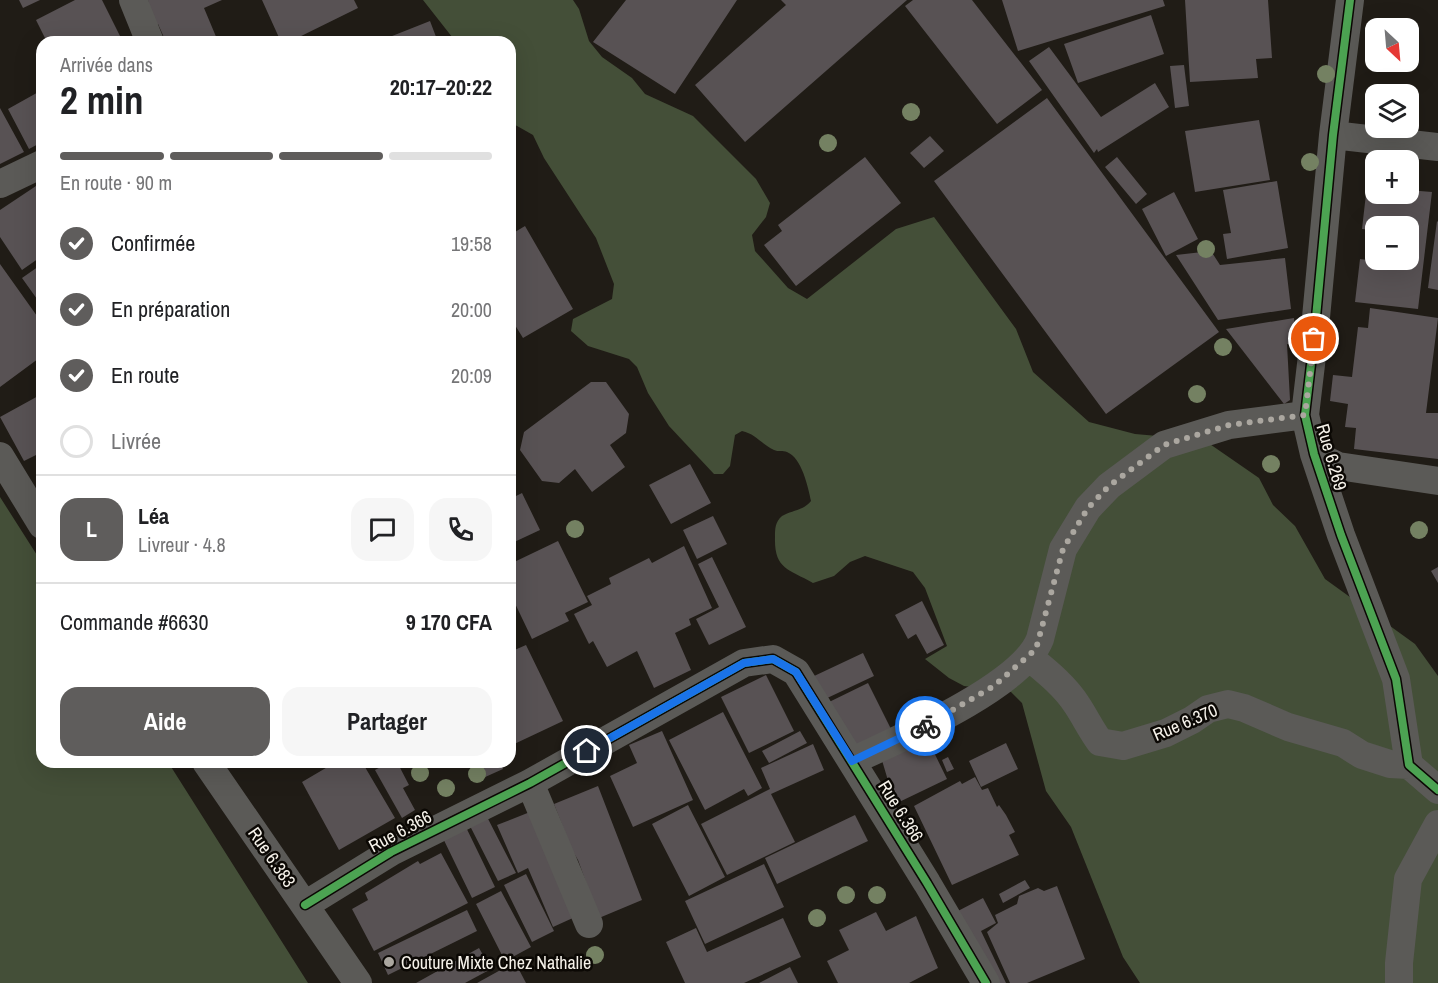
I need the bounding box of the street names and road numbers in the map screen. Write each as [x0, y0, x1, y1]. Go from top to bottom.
street label: Rue 6.269 [1311, 421, 1353, 493]
street label: Rue 6.370 [1149, 697, 1221, 747]
street label: Rue 6.366 [872, 775, 930, 847]
street label: Rue 6.366 [364, 804, 436, 858]
street label: Rue 6.383 [242, 822, 302, 892]

